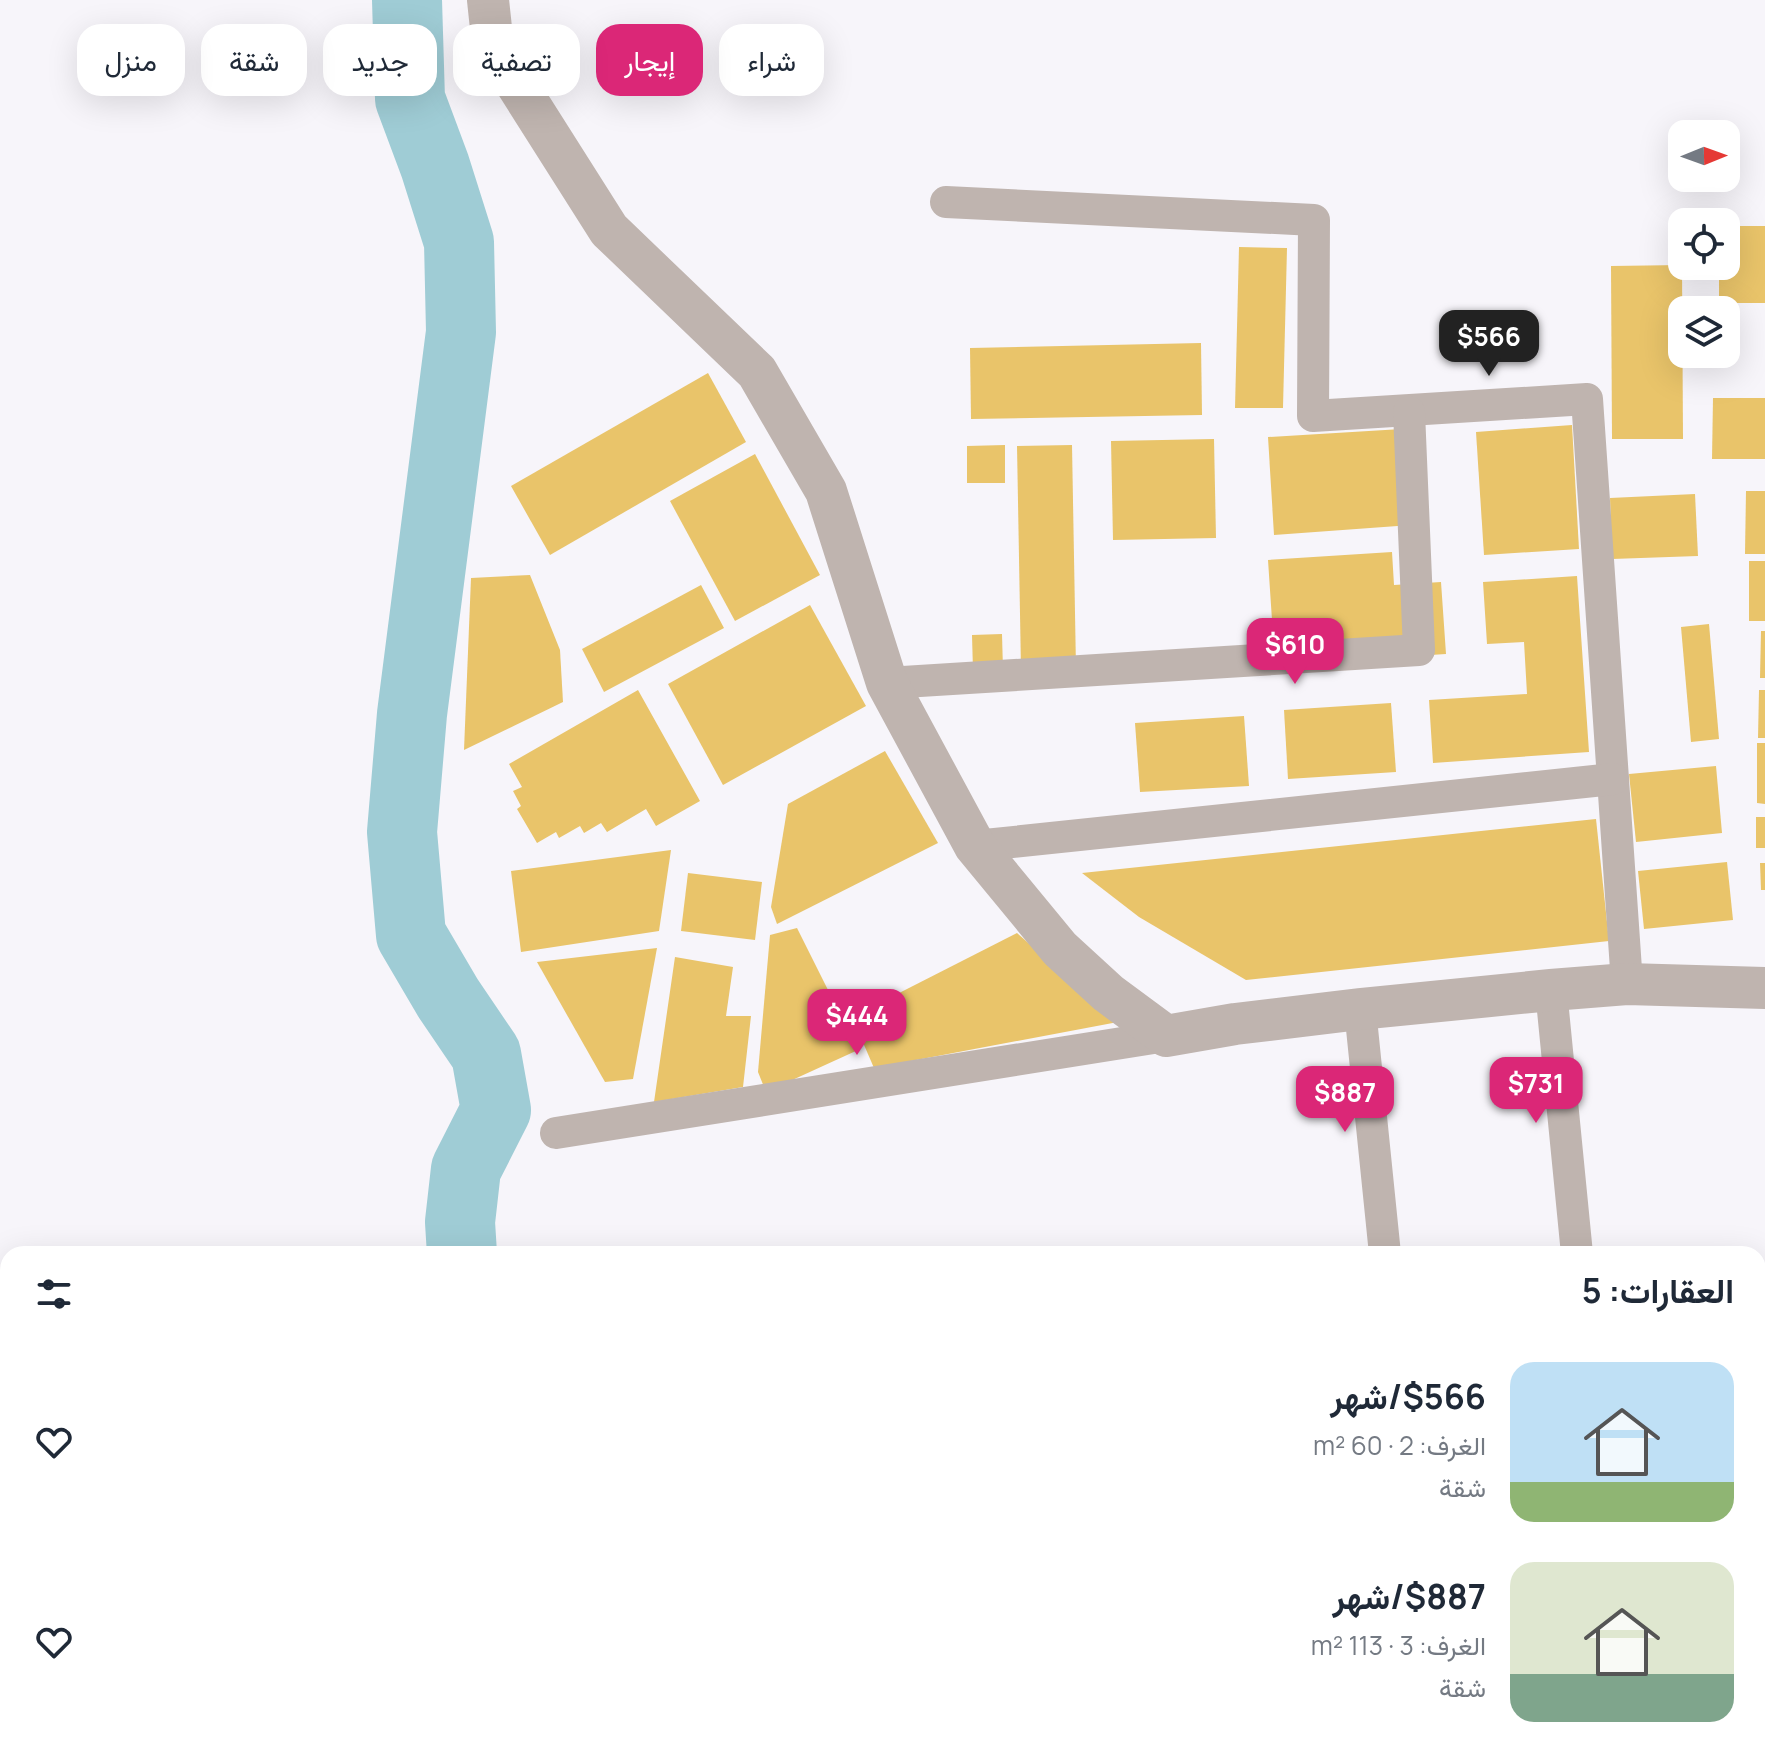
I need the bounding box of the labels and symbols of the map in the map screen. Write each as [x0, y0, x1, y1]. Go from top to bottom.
north arrow [1668, 120, 1740, 192]
pin: $566 [1442, 310, 1536, 378]
pin: $610 [1248, 618, 1342, 686]
pin: $444 [810, 989, 904, 1057]
pin: $731 [1489, 1057, 1583, 1125]
pin: $887 [1298, 1066, 1392, 1134]

